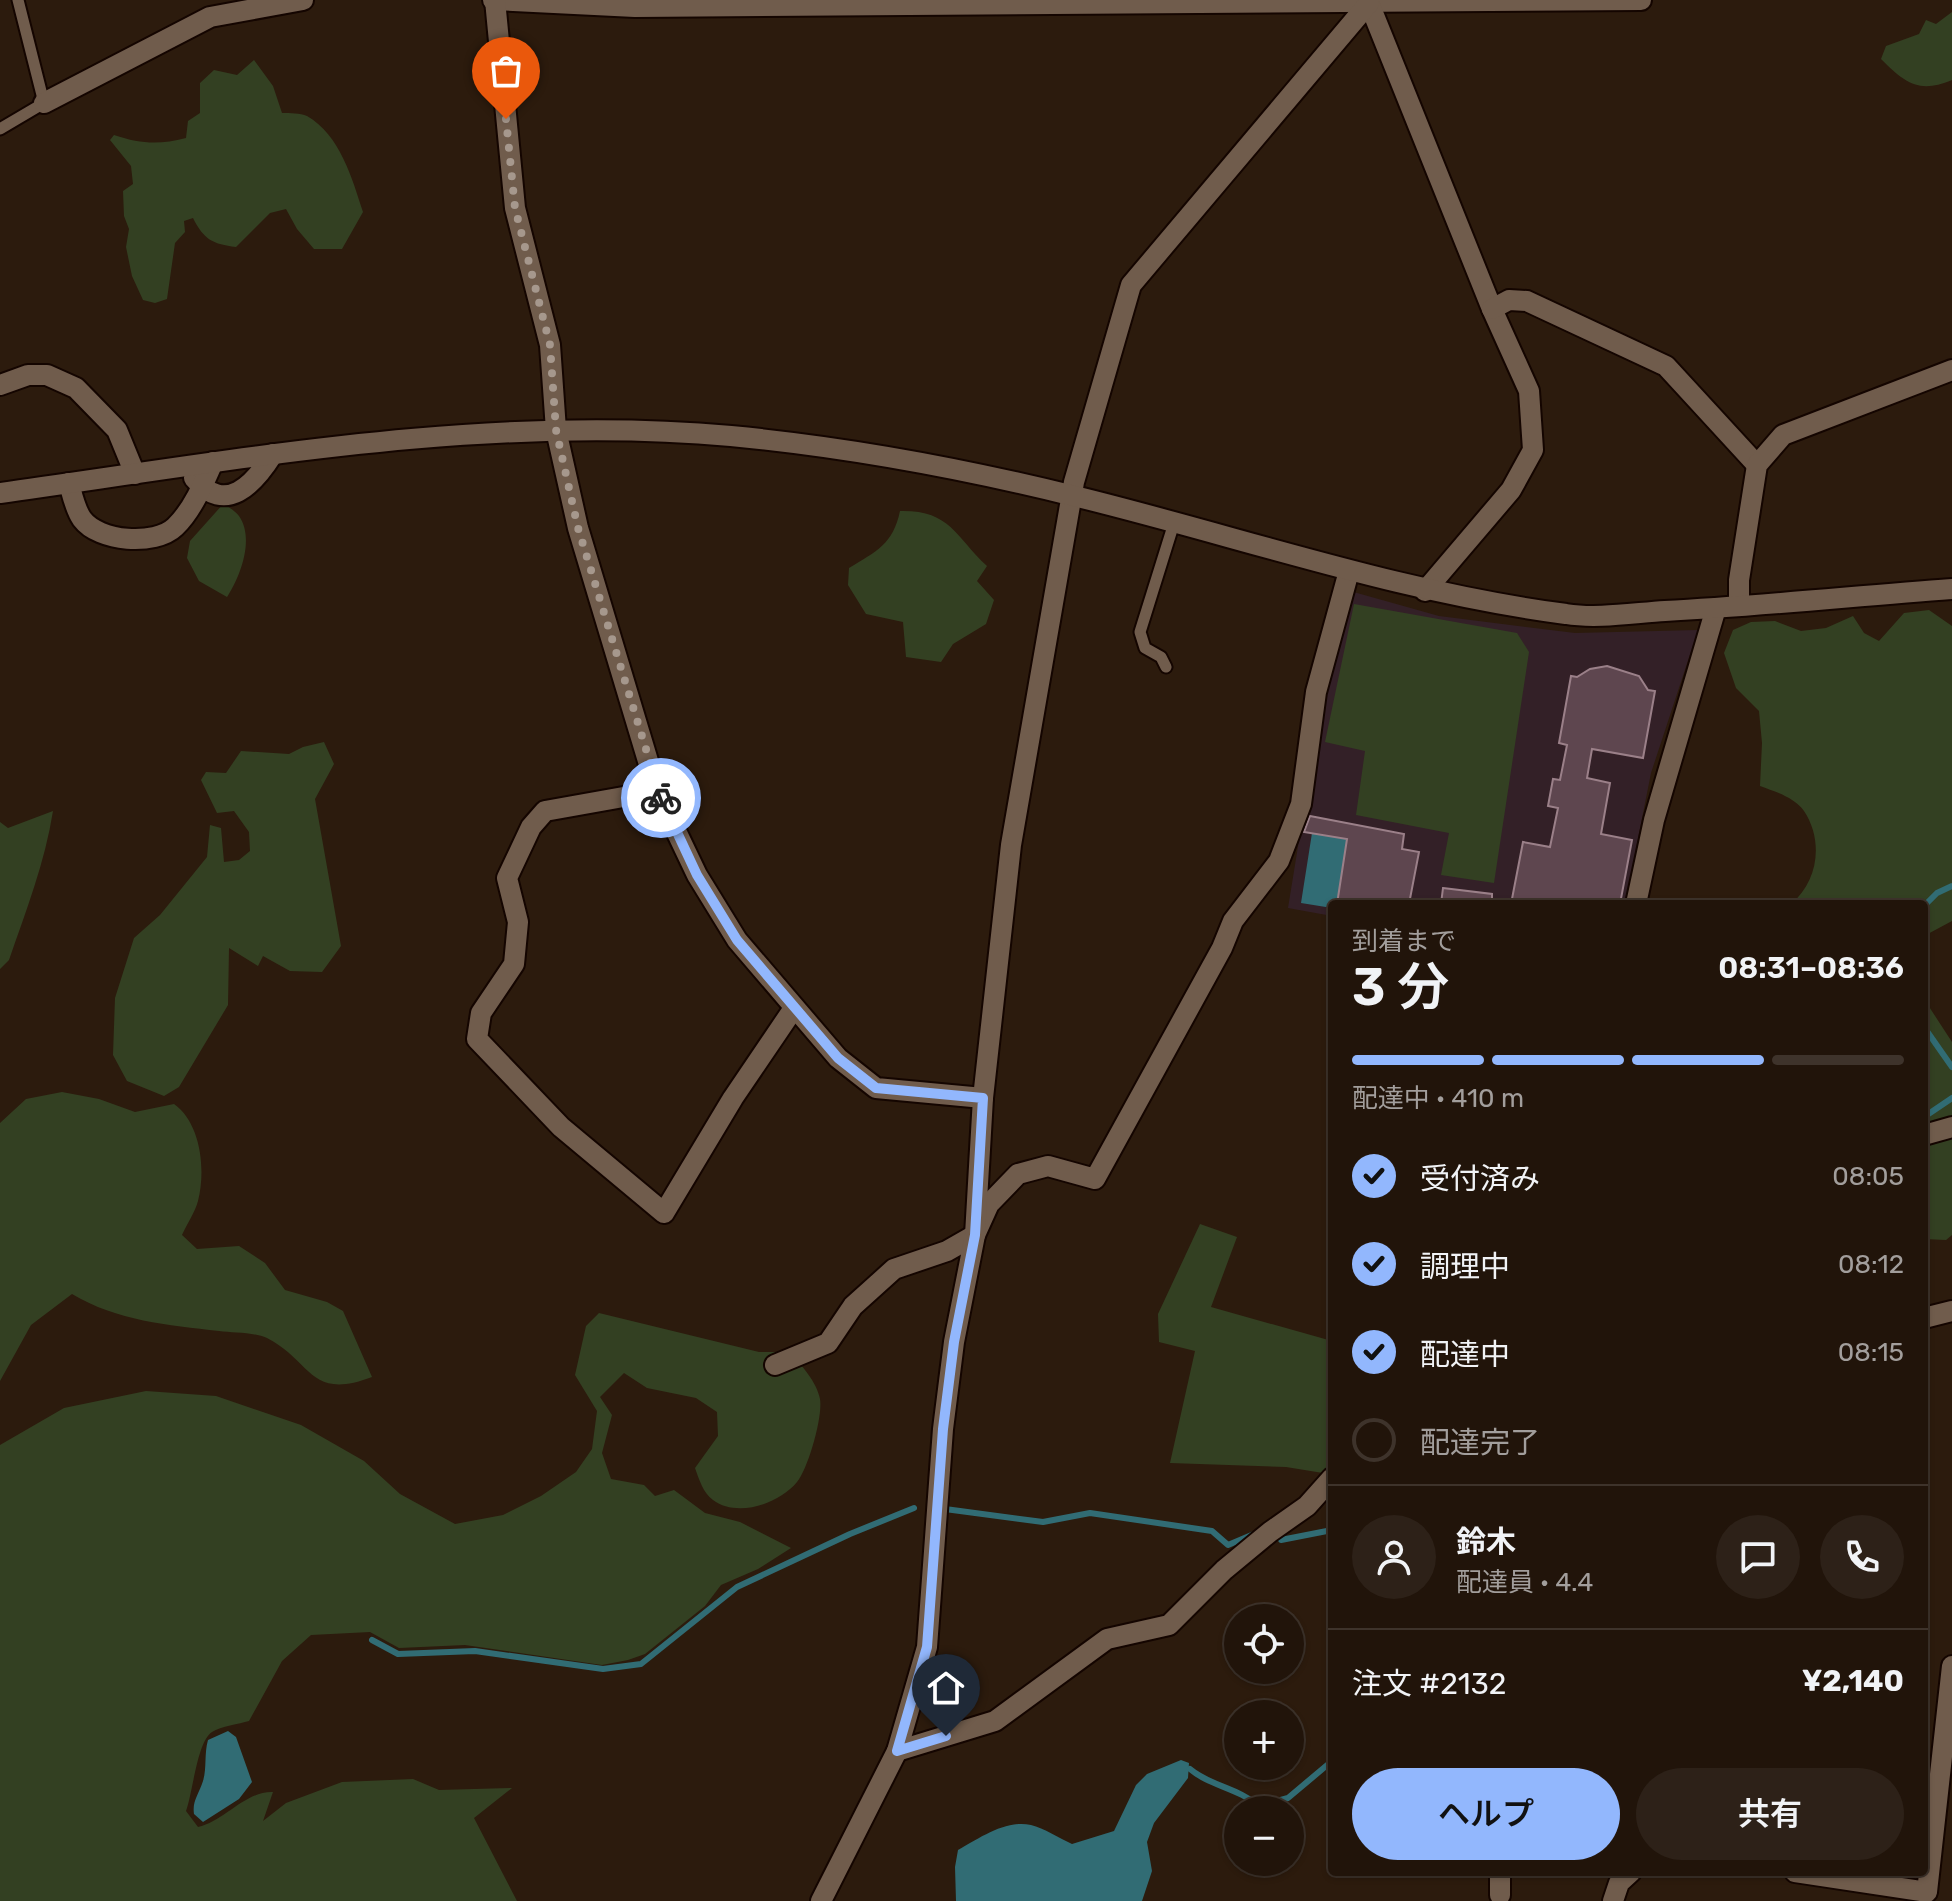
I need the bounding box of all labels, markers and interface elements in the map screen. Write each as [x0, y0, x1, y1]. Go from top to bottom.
pin [472, 37, 540, 119]
icon: bag [484, 49, 528, 93]
courier [621, 758, 701, 838]
icon: bike [639, 776, 683, 820]
text: 到着まで [1352, 926, 1456, 957]
text: 08:31–08:36 [1718, 950, 1904, 986]
text: 3 分 [1352, 956, 1449, 1018]
text: 配達中 · 410 m [1352, 1083, 1524, 1114]
icon: check [1352, 1154, 1396, 1198]
text: 受付済み [1420, 1161, 1540, 1197]
text: 08:05 [1832, 1161, 1904, 1192]
icon: check [1352, 1242, 1396, 1286]
text: 調理中 [1420, 1249, 1510, 1285]
text: 08:12 [1838, 1249, 1904, 1280]
icon: check [1352, 1330, 1396, 1374]
text: 配達中 [1420, 1337, 1510, 1373]
text: 08:15 [1838, 1337, 1904, 1368]
text: 配達完了 [1420, 1425, 1540, 1461]
button: person [1352, 1515, 1436, 1599]
button: chat [1716, 1515, 1800, 1599]
button: phone [1820, 1515, 1904, 1599]
text: 鈴木 [1456, 1524, 1516, 1560]
text: 配達員 · 4.4 [1456, 1567, 1593, 1598]
map controls [1224, 1604, 1304, 1876]
button: locate [1224, 1604, 1304, 1684]
pin [912, 1654, 980, 1736]
text: ¥2,140 [1802, 1663, 1904, 1699]
icon: home [924, 1666, 968, 1710]
text: 注文 #2132 [1352, 1666, 1506, 1702]
button: + [1224, 1700, 1304, 1780]
button: ヘルプ [1352, 1768, 1620, 1860]
button: 共有 [1636, 1768, 1904, 1860]
button: − [1224, 1796, 1304, 1876]

